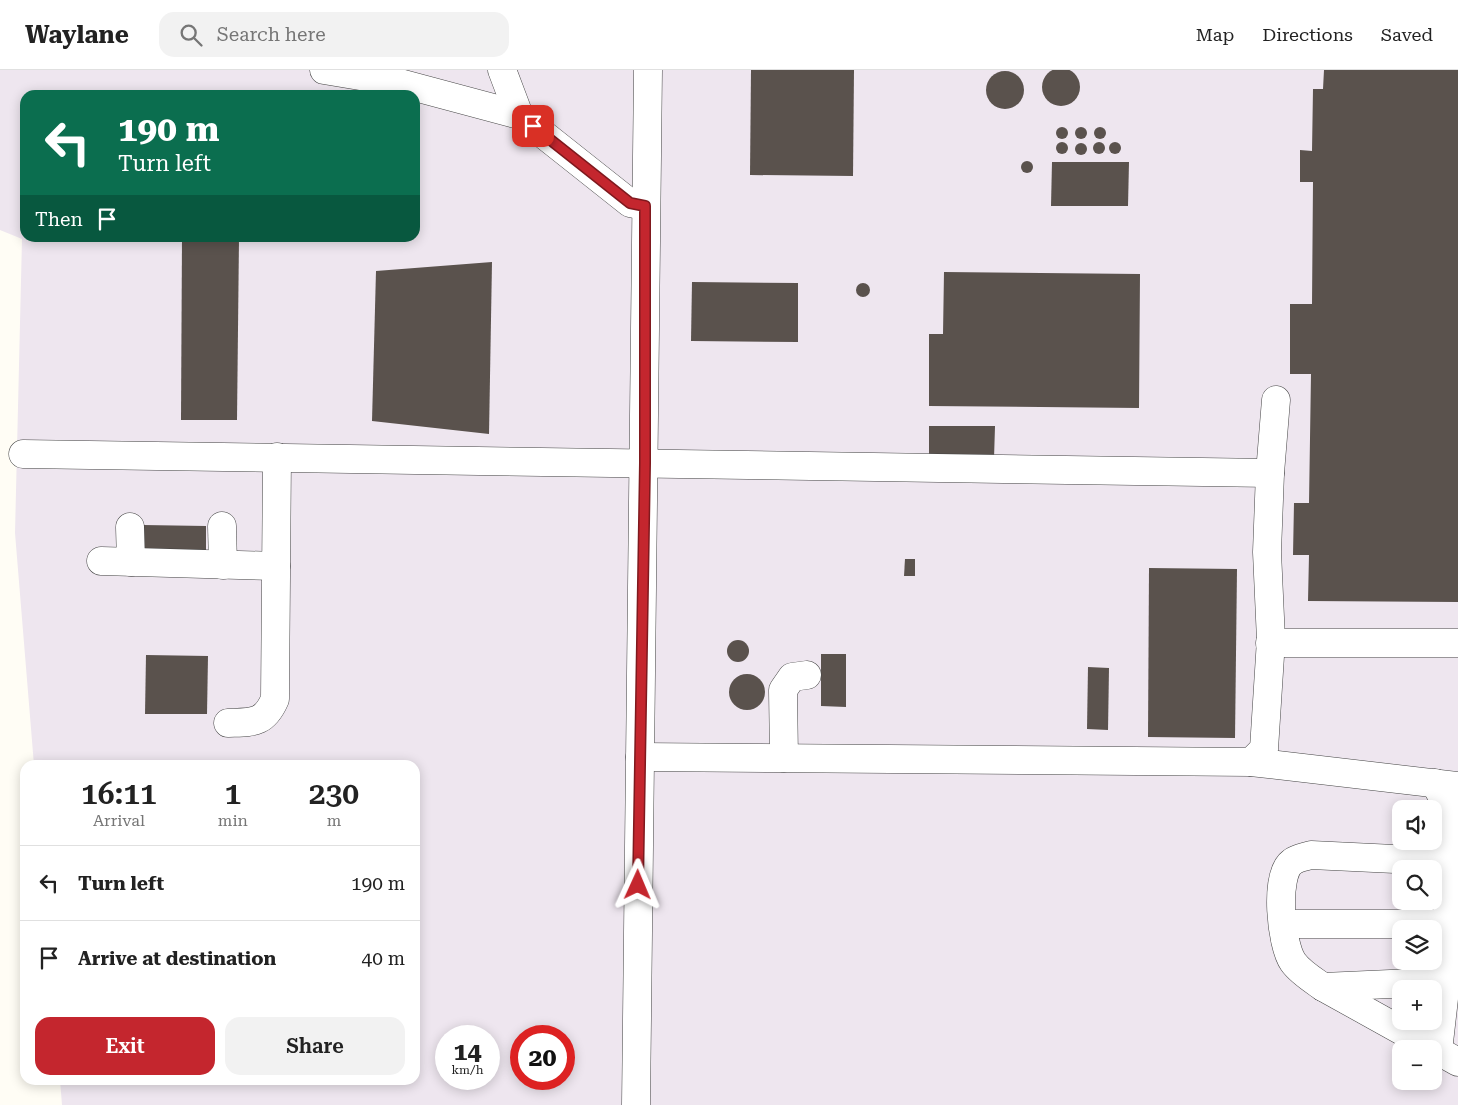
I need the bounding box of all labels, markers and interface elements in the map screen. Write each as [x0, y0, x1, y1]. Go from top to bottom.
search box [159, 12, 509, 57]
text: Waylane [25, 21, 129, 49]
icon: search [177, 21, 205, 49]
text: Search here [217, 23, 326, 46]
text: Map [1196, 24, 1234, 45]
text: Directions [1262, 24, 1353, 45]
text: Saved [1381, 24, 1433, 45]
pin [512, 105, 554, 147]
text: 190 m [118, 109, 219, 150]
icon: left [35, 110, 100, 175]
icon: arrive [519, 112, 547, 140]
text: Turn left [118, 151, 211, 176]
icon: arrive [93, 205, 121, 233]
text: Then [35, 208, 83, 231]
text: 16:11 [81, 776, 157, 811]
text: 1 [224, 776, 241, 811]
text: 230 [309, 776, 359, 811]
map controls [1392, 800, 1442, 1090]
button: sound [1392, 800, 1442, 850]
text: Arrival [93, 811, 145, 830]
text: min [218, 811, 248, 830]
text: m [327, 811, 341, 830]
position arrow [611, 858, 663, 910]
button: search [1392, 860, 1442, 910]
icon: left [35, 869, 63, 897]
text: Turn left [78, 872, 164, 895]
text: 190 m [351, 872, 405, 895]
button: layers [1392, 920, 1442, 970]
icon: arrive [35, 944, 63, 972]
text: Arrive at destination [78, 947, 276, 970]
text: 40 m [362, 947, 405, 970]
button: + [1392, 980, 1442, 1030]
button: Exit [35, 1017, 215, 1075]
button: Share [225, 1017, 405, 1075]
speed limit sign: 20 [510, 1025, 575, 1090]
text: 14 [453, 1037, 482, 1066]
button: − [1392, 1040, 1442, 1090]
text: km/h [451, 1063, 484, 1077]

